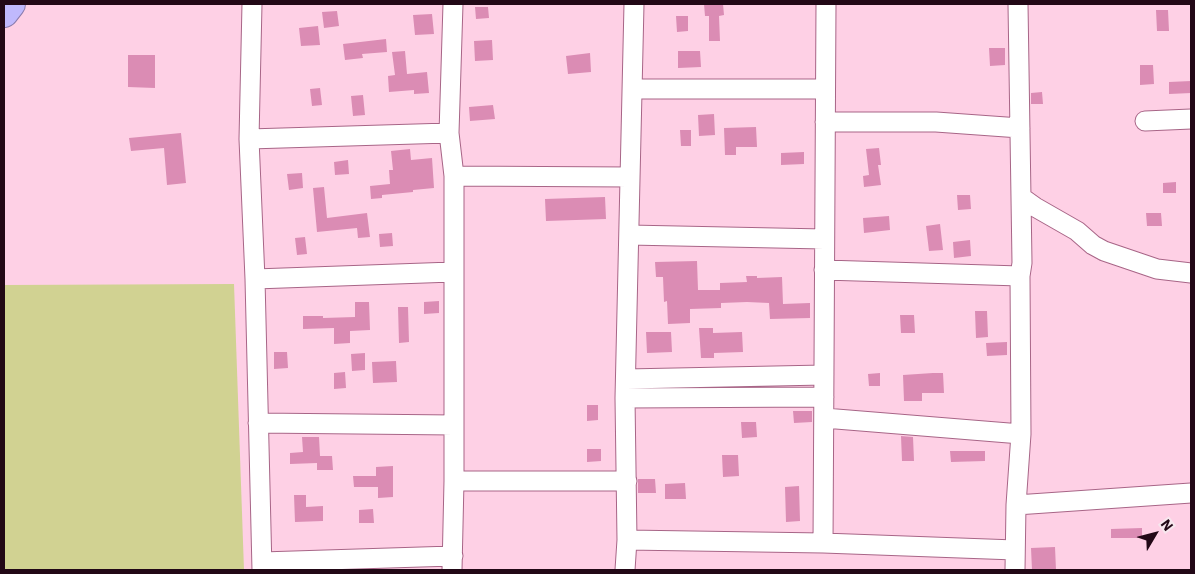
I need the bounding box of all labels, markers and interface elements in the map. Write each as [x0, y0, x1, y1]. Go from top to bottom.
north arrow [1130, 509, 1180, 559]
text: N [1157, 516, 1177, 534]

